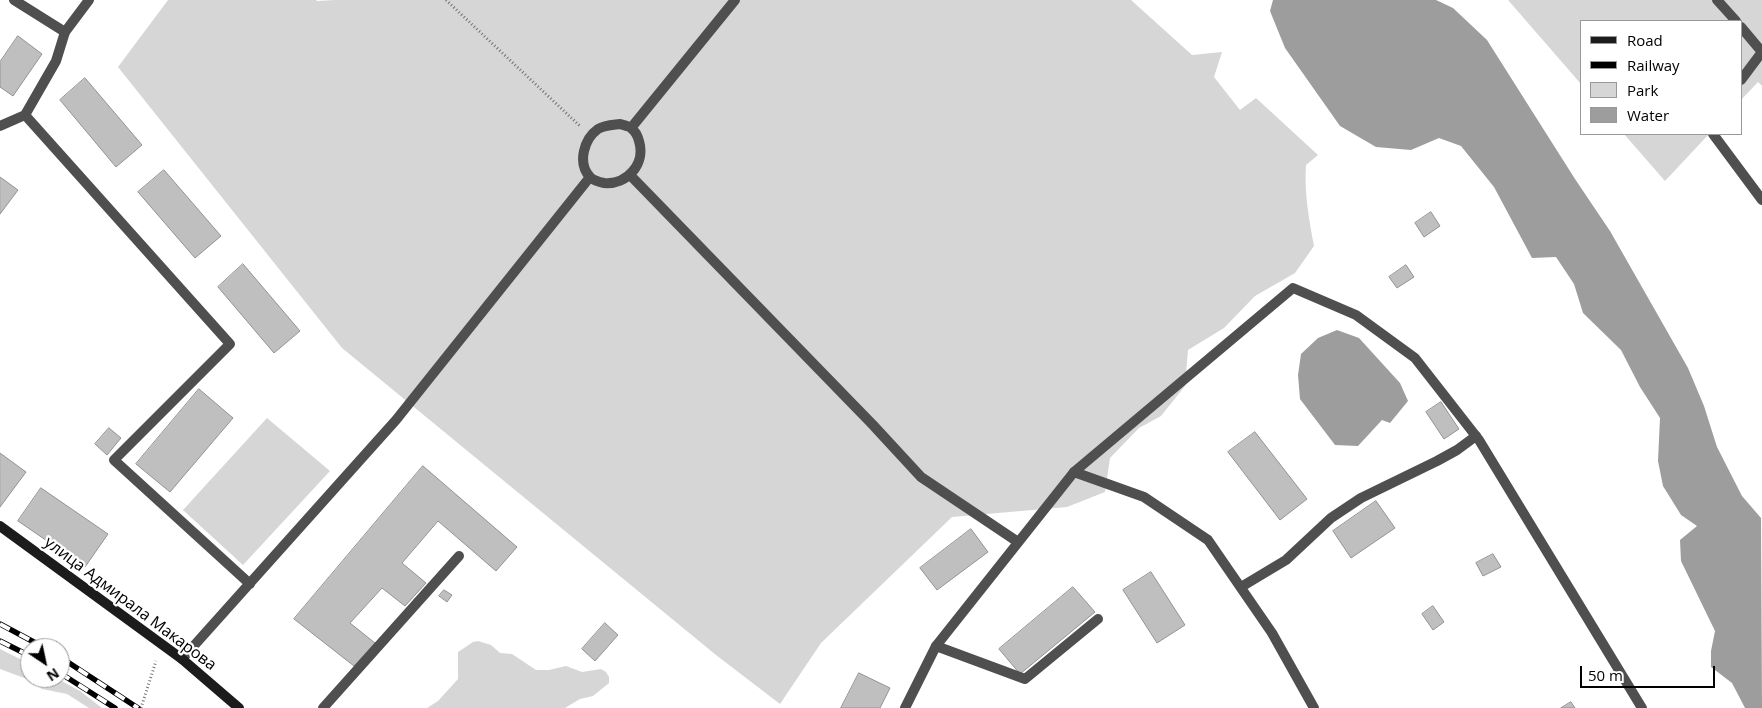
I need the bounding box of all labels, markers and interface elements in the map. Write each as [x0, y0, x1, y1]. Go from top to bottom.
legend [1580, 20, 1742, 135]
text: Road [1627, 30, 1663, 50]
text: Railway [1627, 55, 1680, 75]
text: Park [1627, 80, 1658, 100]
text: Water [1627, 105, 1669, 125]
street label: улица Адмирала Макарова [40, 533, 220, 675]
north arrow [20, 638, 70, 688]
scale bar [1582, 656, 1717, 688]
text: N [43, 664, 63, 686]
text: 50 m [1588, 665, 1623, 685]

